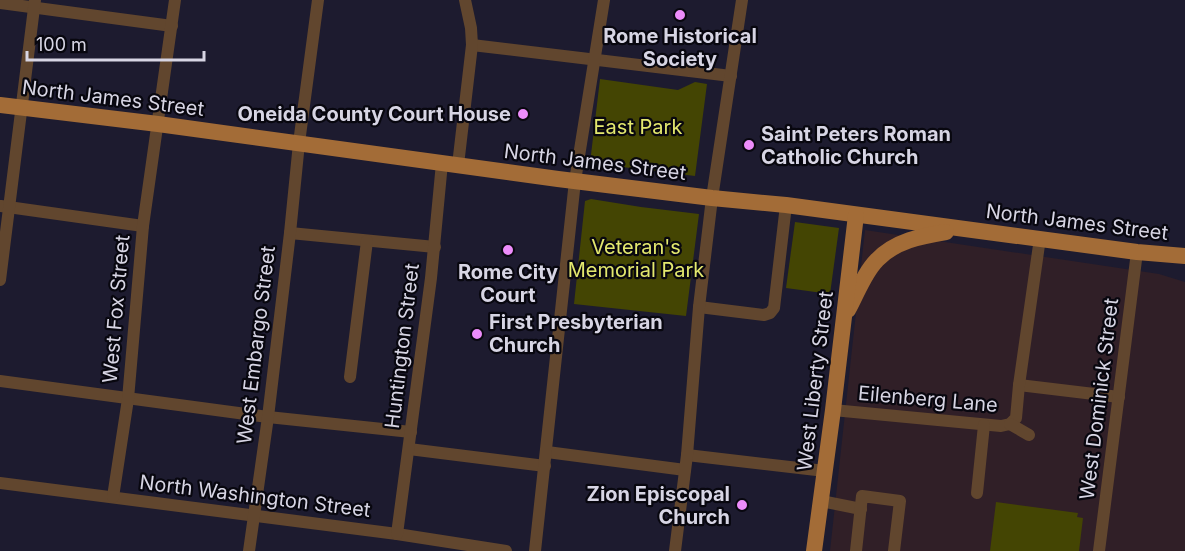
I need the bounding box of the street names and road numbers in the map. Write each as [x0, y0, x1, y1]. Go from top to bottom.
street label: North James Street [21, 75, 206, 121]
street label: North James Street [503, 139, 688, 185]
street label: North James Street [985, 199, 1170, 245]
street label: West Fox Street [98, 233, 134, 384]
street label: West Embargo Street [232, 244, 280, 446]
street label: Huntington Street [380, 262, 424, 430]
street label: West Liberty Street [792, 289, 838, 472]
street label: West Dominick Street [1075, 296, 1123, 501]
street label: Eilenberg Lane [857, 381, 999, 417]
street label: North Washington Street [138, 470, 372, 522]

